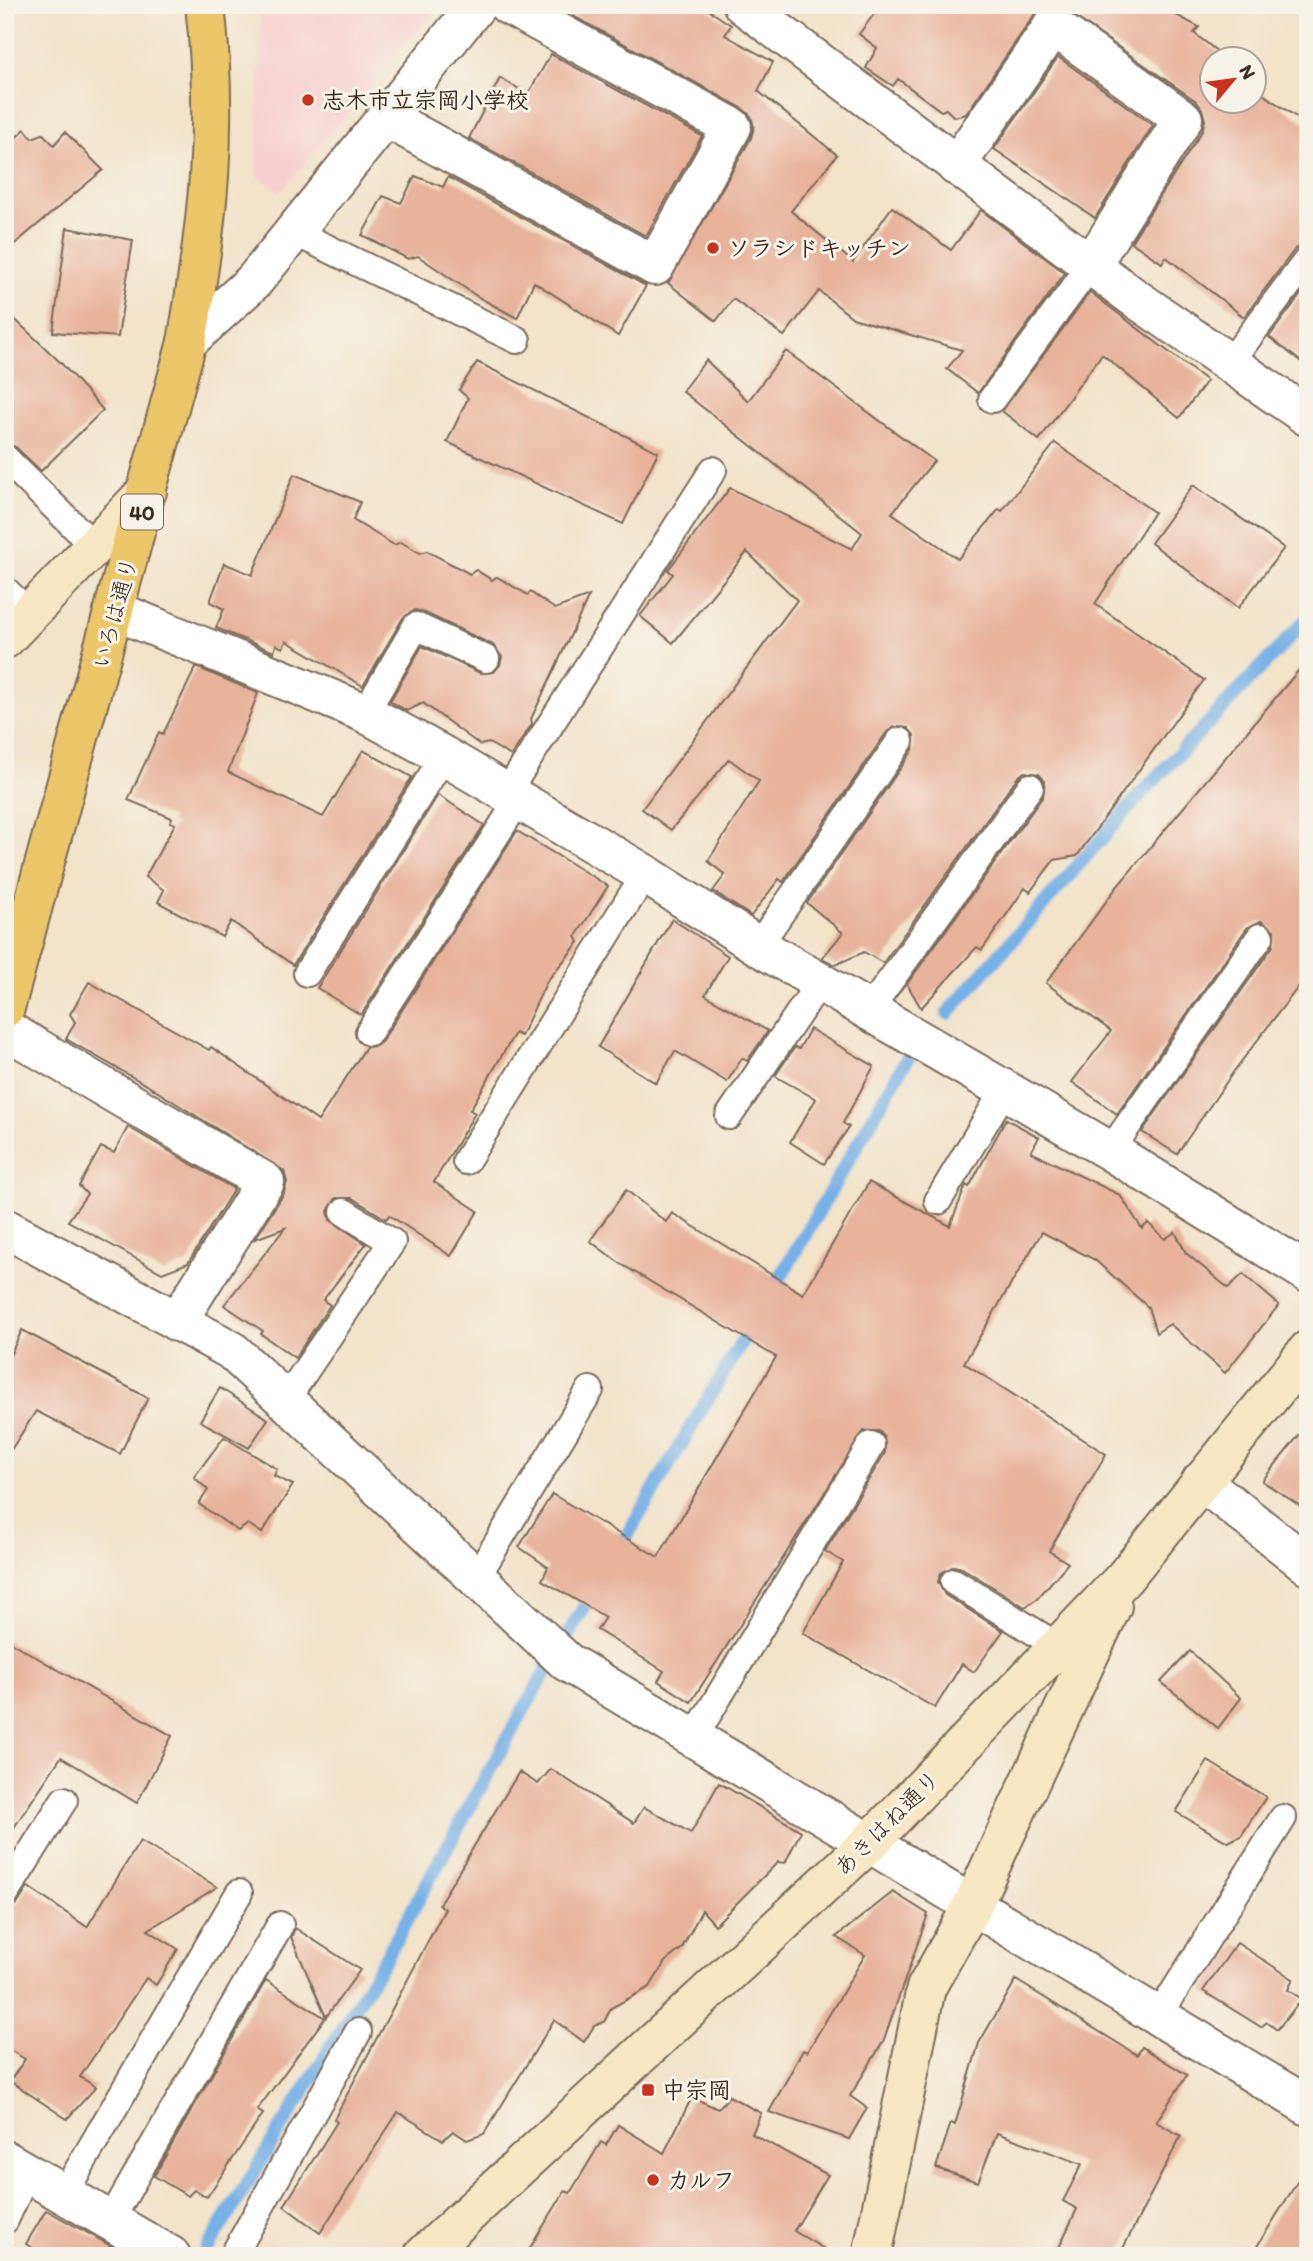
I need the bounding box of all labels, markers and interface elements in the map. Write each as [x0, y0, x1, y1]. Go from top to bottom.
north arrow [1198, 46, 1268, 116]
text: N [1234, 61, 1261, 83]
place label: 志木市立宗岡小学校 [322, 86, 529, 114]
marker: 志木市立宗岡小学校 [300, 92, 316, 108]
place label: ソラシドキッチン [727, 234, 911, 262]
marker: ソラシドキッチン [705, 240, 721, 256]
road number: 40 [121, 494, 163, 530]
street label: いろは通り [87, 554, 143, 672]
street label: あきはね通り [828, 1764, 946, 1882]
place label: 中宗岡 [662, 2076, 731, 2104]
marker: 中宗岡 [640, 2082, 656, 2098]
place label: カルフ [667, 2166, 736, 2194]
marker: カルフ [645, 2172, 661, 2188]

